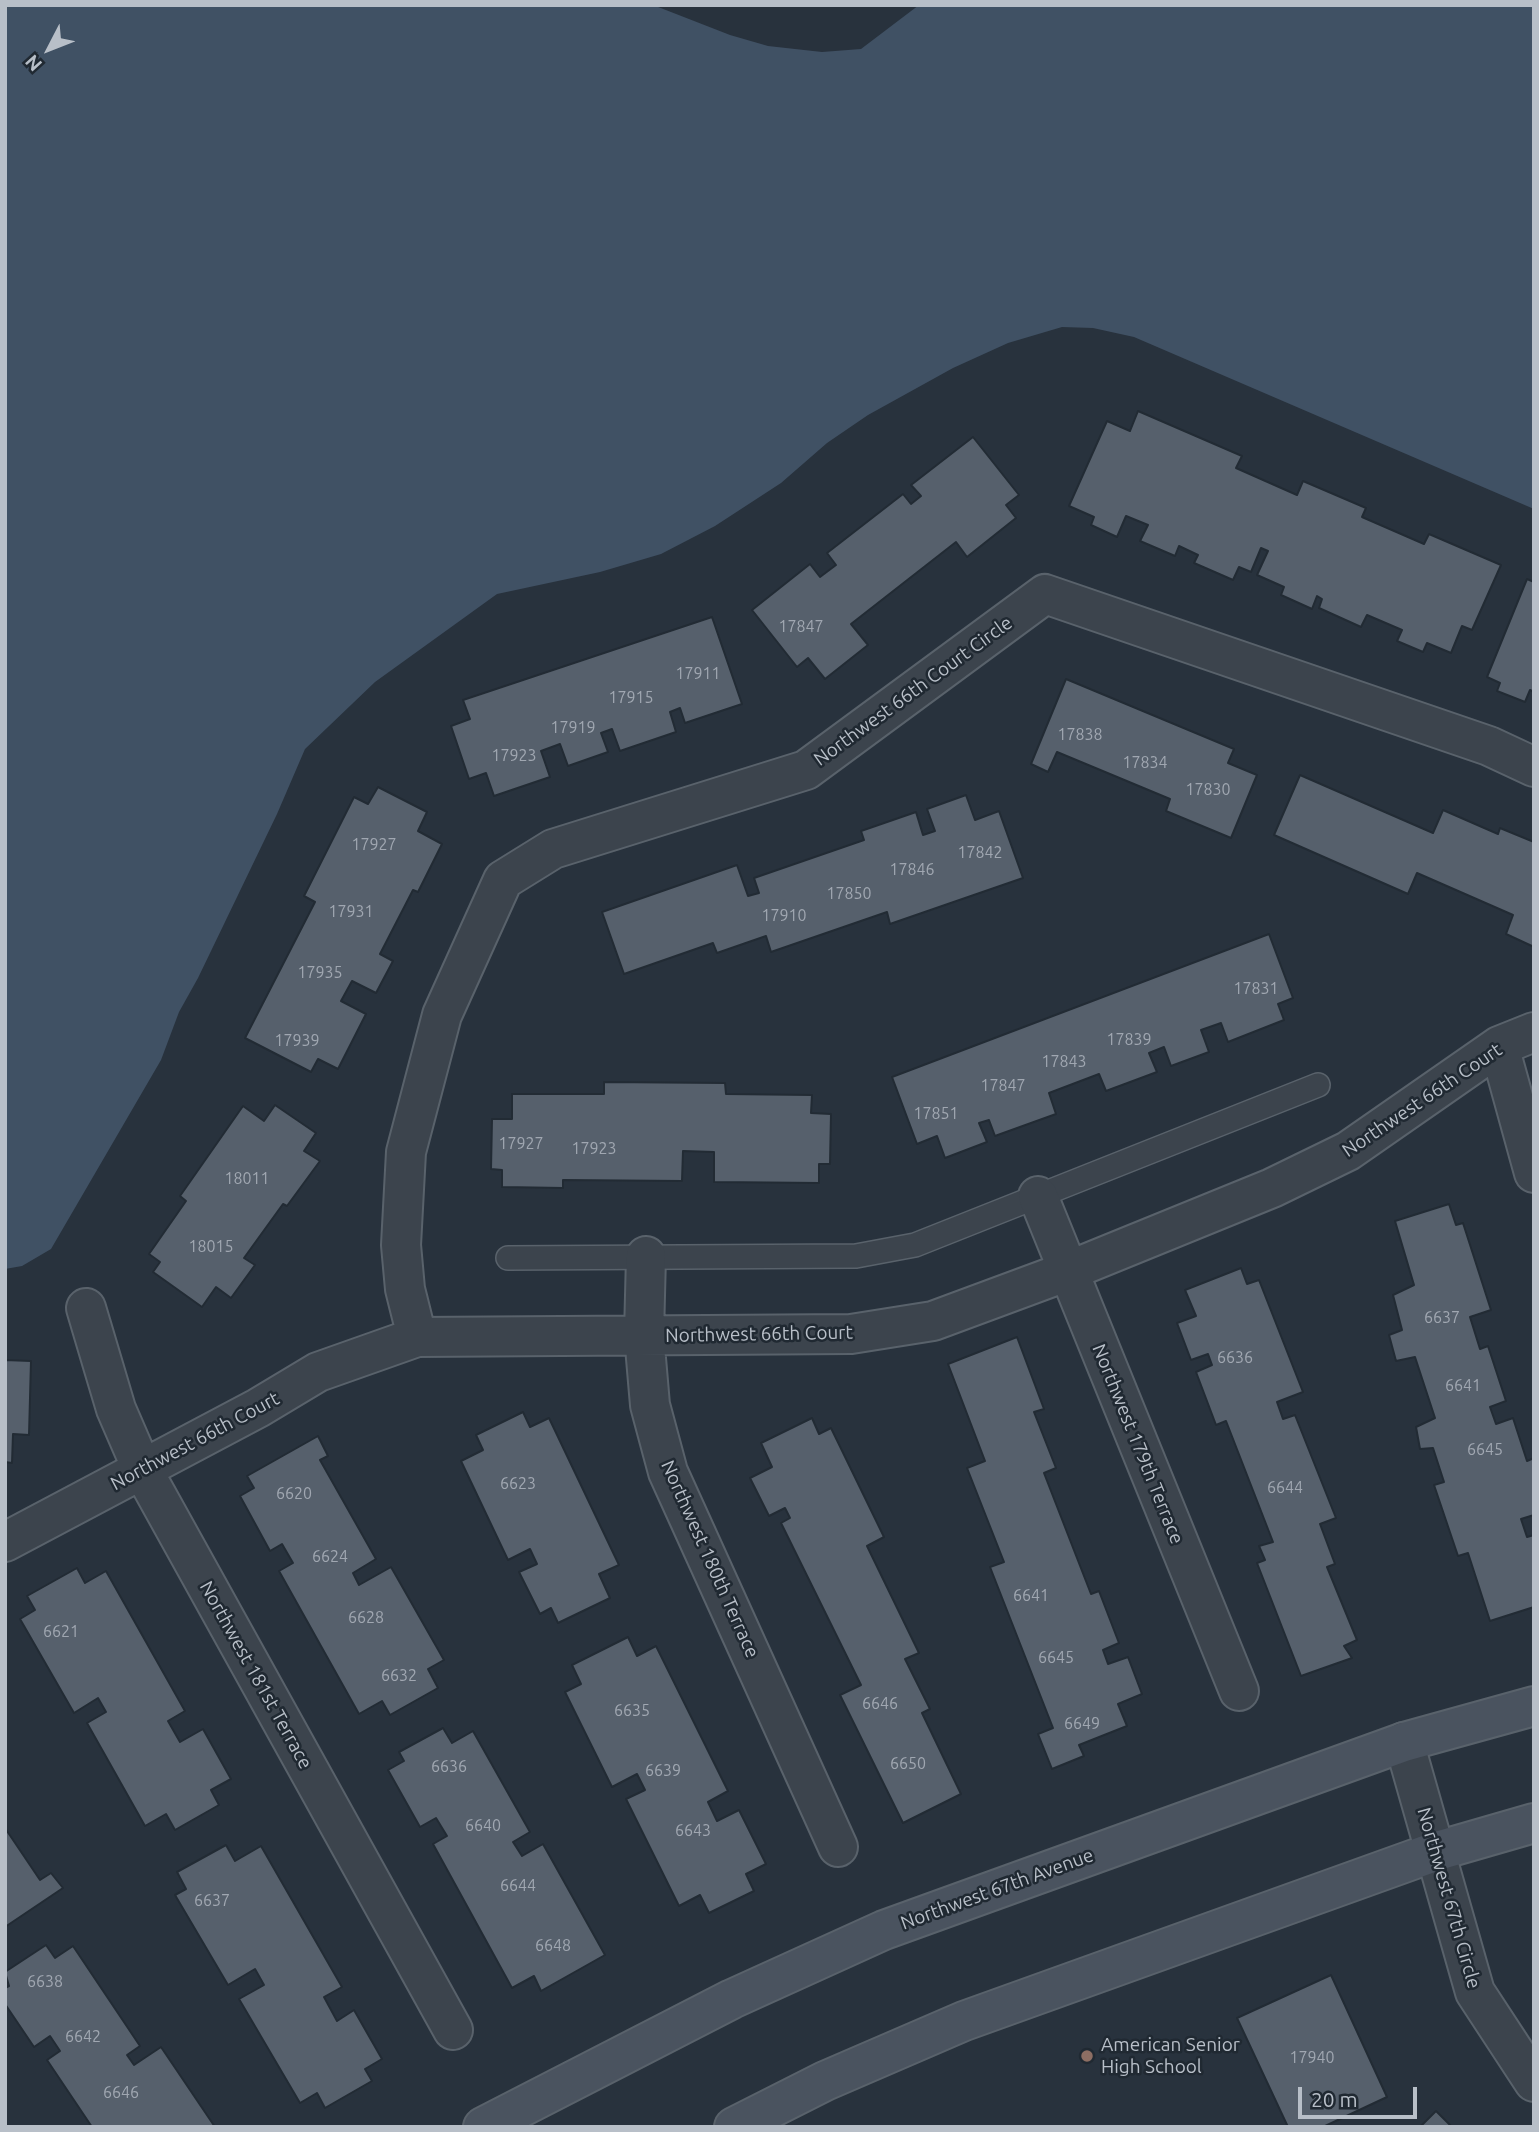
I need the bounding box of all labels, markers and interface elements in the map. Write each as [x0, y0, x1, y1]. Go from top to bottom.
north arrow [14, 14, 84, 84]
text: N [20, 50, 46, 76]
street label: Northwest 66th Court Circle [809, 611, 1017, 771]
house number: 17847 [778, 617, 824, 637]
house number: 17911 [675, 664, 721, 684]
house number: 17915 [608, 688, 654, 708]
house number: 17919 [550, 718, 596, 738]
house number: 17838 [1057, 725, 1103, 745]
house number: 17923 [491, 746, 537, 766]
house number: 17834 [1122, 753, 1168, 773]
house number: 17830 [1185, 780, 1231, 800]
house number: 17927 [351, 835, 397, 855]
house number: 17842 [957, 843, 1003, 863]
house number: 17846 [889, 860, 935, 880]
house number: 17850 [826, 884, 872, 904]
house number: 17931 [328, 902, 374, 922]
house number: 17910 [761, 906, 807, 926]
house number: 17935 [297, 963, 343, 983]
house number: 17831 [1233, 979, 1279, 999]
house number: 17839 [1106, 1030, 1152, 1050]
house number: 17939 [274, 1031, 320, 1051]
street label: Northwest 66th Court [1338, 1038, 1506, 1162]
house number: 17843 [1041, 1052, 1087, 1072]
house number: 17847 [980, 1076, 1026, 1096]
house number: 17851 [913, 1104, 959, 1124]
house number: 17927 [498, 1134, 544, 1154]
house number: 17923 [571, 1139, 617, 1159]
house number: 18011 [224, 1169, 270, 1189]
house number: 18015 [188, 1237, 234, 1257]
house number: 6637 [1424, 1308, 1460, 1328]
street label: Northwest 66th Court [665, 1321, 853, 1347]
street label: Northwest 179th Terrace [1087, 1341, 1189, 1547]
house number: 6636 [1217, 1348, 1253, 1368]
house number: 6641 [1445, 1376, 1481, 1396]
street label: Northwest 66th Court [107, 1387, 283, 1495]
house number: 6645 [1467, 1440, 1503, 1460]
street label: Northwest 180th Terrace [656, 1457, 764, 1661]
house number: 6623 [500, 1474, 536, 1494]
house number: 6644 [1267, 1478, 1303, 1498]
house number: 6620 [276, 1484, 312, 1504]
house number: 6624 [312, 1547, 348, 1567]
street label: Northwest 181st Terrace [195, 1577, 317, 1773]
house number: 6641 [1013, 1586, 1049, 1606]
house number: 6628 [348, 1608, 384, 1628]
house number: 6621 [43, 1622, 79, 1642]
house number: 6645 [1038, 1648, 1074, 1668]
house number: 6632 [381, 1666, 417, 1686]
house number: 6646 [862, 1694, 898, 1714]
house number: 6635 [614, 1701, 650, 1721]
house number: 6649 [1064, 1714, 1100, 1734]
house number: 6650 [890, 1754, 926, 1774]
house number: 6636 [431, 1757, 467, 1777]
house number: 6639 [645, 1761, 681, 1781]
street label: Northwest 67th Circle [1412, 1805, 1486, 1991]
house number: 6640 [465, 1816, 501, 1836]
house number: 6643 [675, 1821, 711, 1841]
street label: Northwest 67th Avenue [897, 1843, 1097, 1935]
house number: 6644 [500, 1876, 536, 1896]
house number: 6637 [194, 1891, 230, 1911]
house number: 6648 [535, 1936, 571, 1956]
house number: 6638 [27, 1972, 63, 1992]
house number: 6642 [65, 2027, 101, 2047]
place label: American Senior High School [1101, 2034, 1240, 2078]
marker: American Senior High School [1079, 2048, 1095, 2064]
house number: 17940 [1289, 2048, 1335, 2068]
scale bar [1301, 2072, 1420, 2116]
house number: 6646 [103, 2083, 139, 2103]
text: 20 m [1311, 2087, 1358, 2111]

